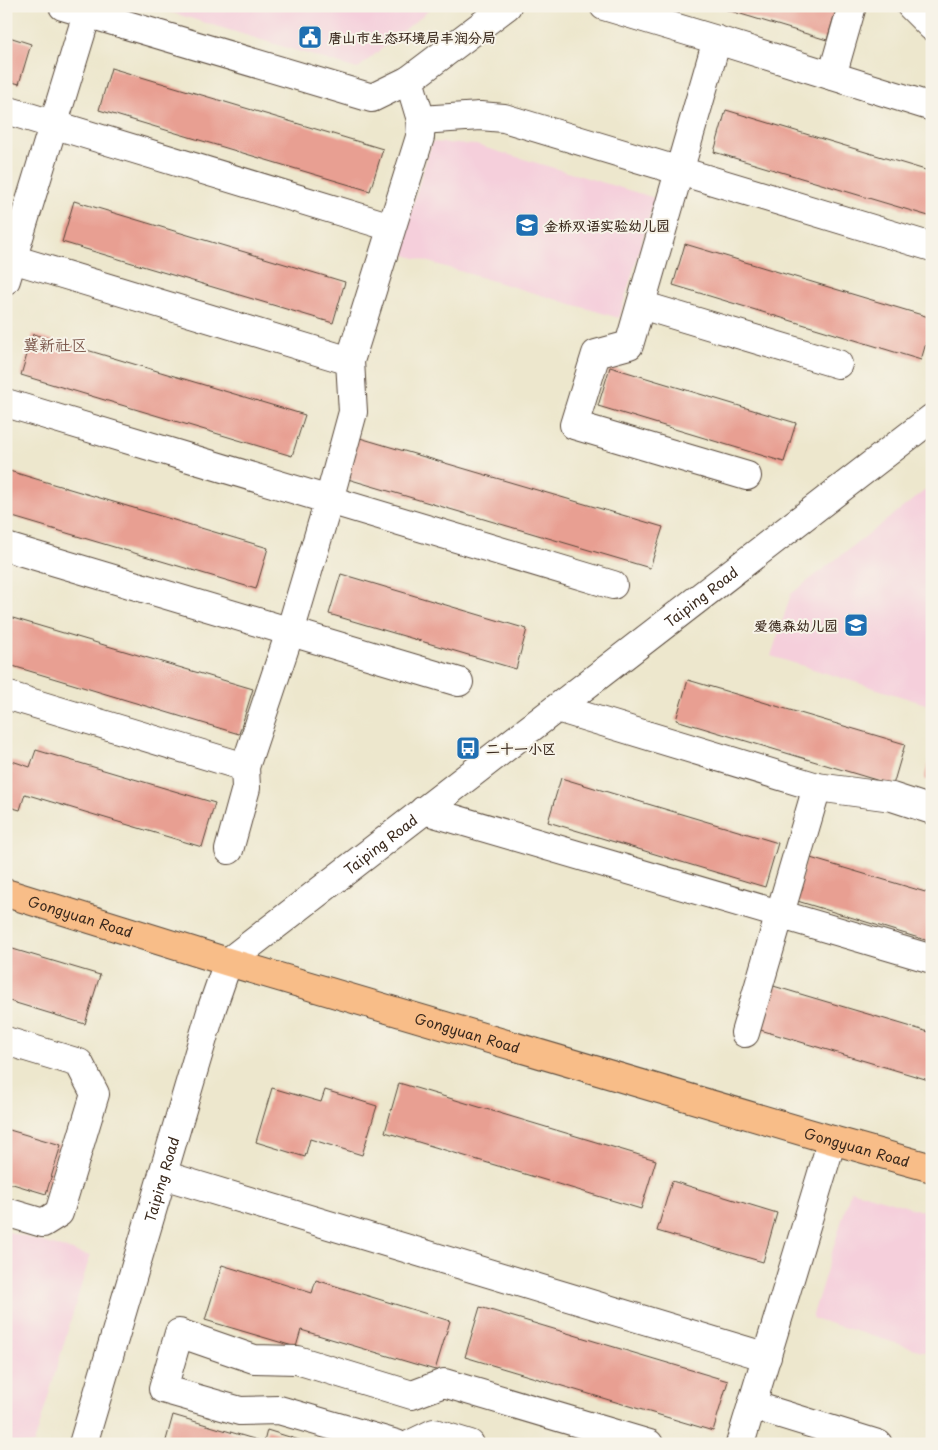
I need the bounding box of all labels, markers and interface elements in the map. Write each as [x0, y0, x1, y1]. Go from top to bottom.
public building icon: 唐山市生态环境局丰润分局 [297, 24, 323, 50]
place label: 唐山市生态环境局丰润分局 [328, 27, 496, 48]
school or university icon: 金桥双语实验幼儿园 [514, 212, 540, 238]
place label: 金桥双语实验幼儿园 [544, 215, 670, 236]
district label: 冀新社区 [23, 332, 87, 356]
street label: Taiping Road [660, 561, 742, 632]
school or university icon: 爱德森幼儿园 [843, 612, 869, 638]
place label: 爱德森幼儿园 [754, 615, 838, 636]
bus stop icon: 二十一小区 [455, 735, 481, 761]
place label: 二十一小区 [486, 738, 556, 759]
street label: Taiping Road [339, 809, 422, 879]
street label: Gongyuan Road [25, 890, 136, 942]
street label: Gongyuan Road [412, 1007, 522, 1058]
street label: Gongyuan Road [802, 1122, 912, 1172]
street label: Taiping Road [139, 1134, 184, 1224]

